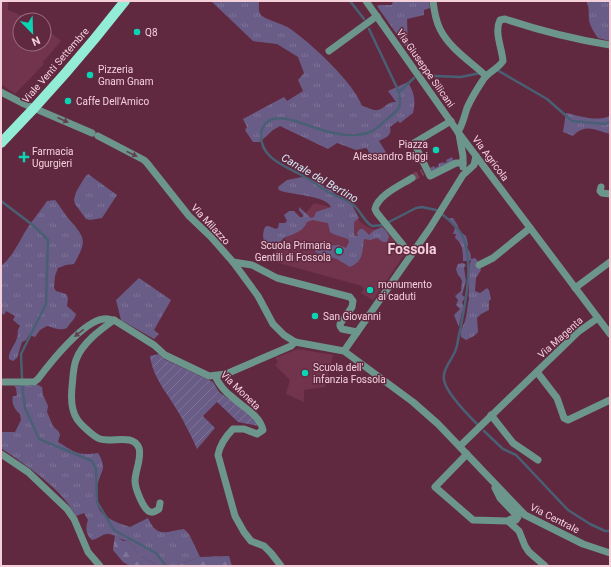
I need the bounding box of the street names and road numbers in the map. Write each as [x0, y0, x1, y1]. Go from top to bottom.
street label: Viale Venti Settembre [20, 26, 91, 105]
street label: Via Giuseppe Silicani [394, 27, 457, 109]
street label: Via Agricola [470, 134, 511, 183]
street label: Via Milazzo [189, 202, 232, 247]
street label: Via Magenta [536, 315, 585, 360]
street label: Via Moneta [219, 369, 263, 412]
street label: Via Centrale [528, 501, 581, 536]

